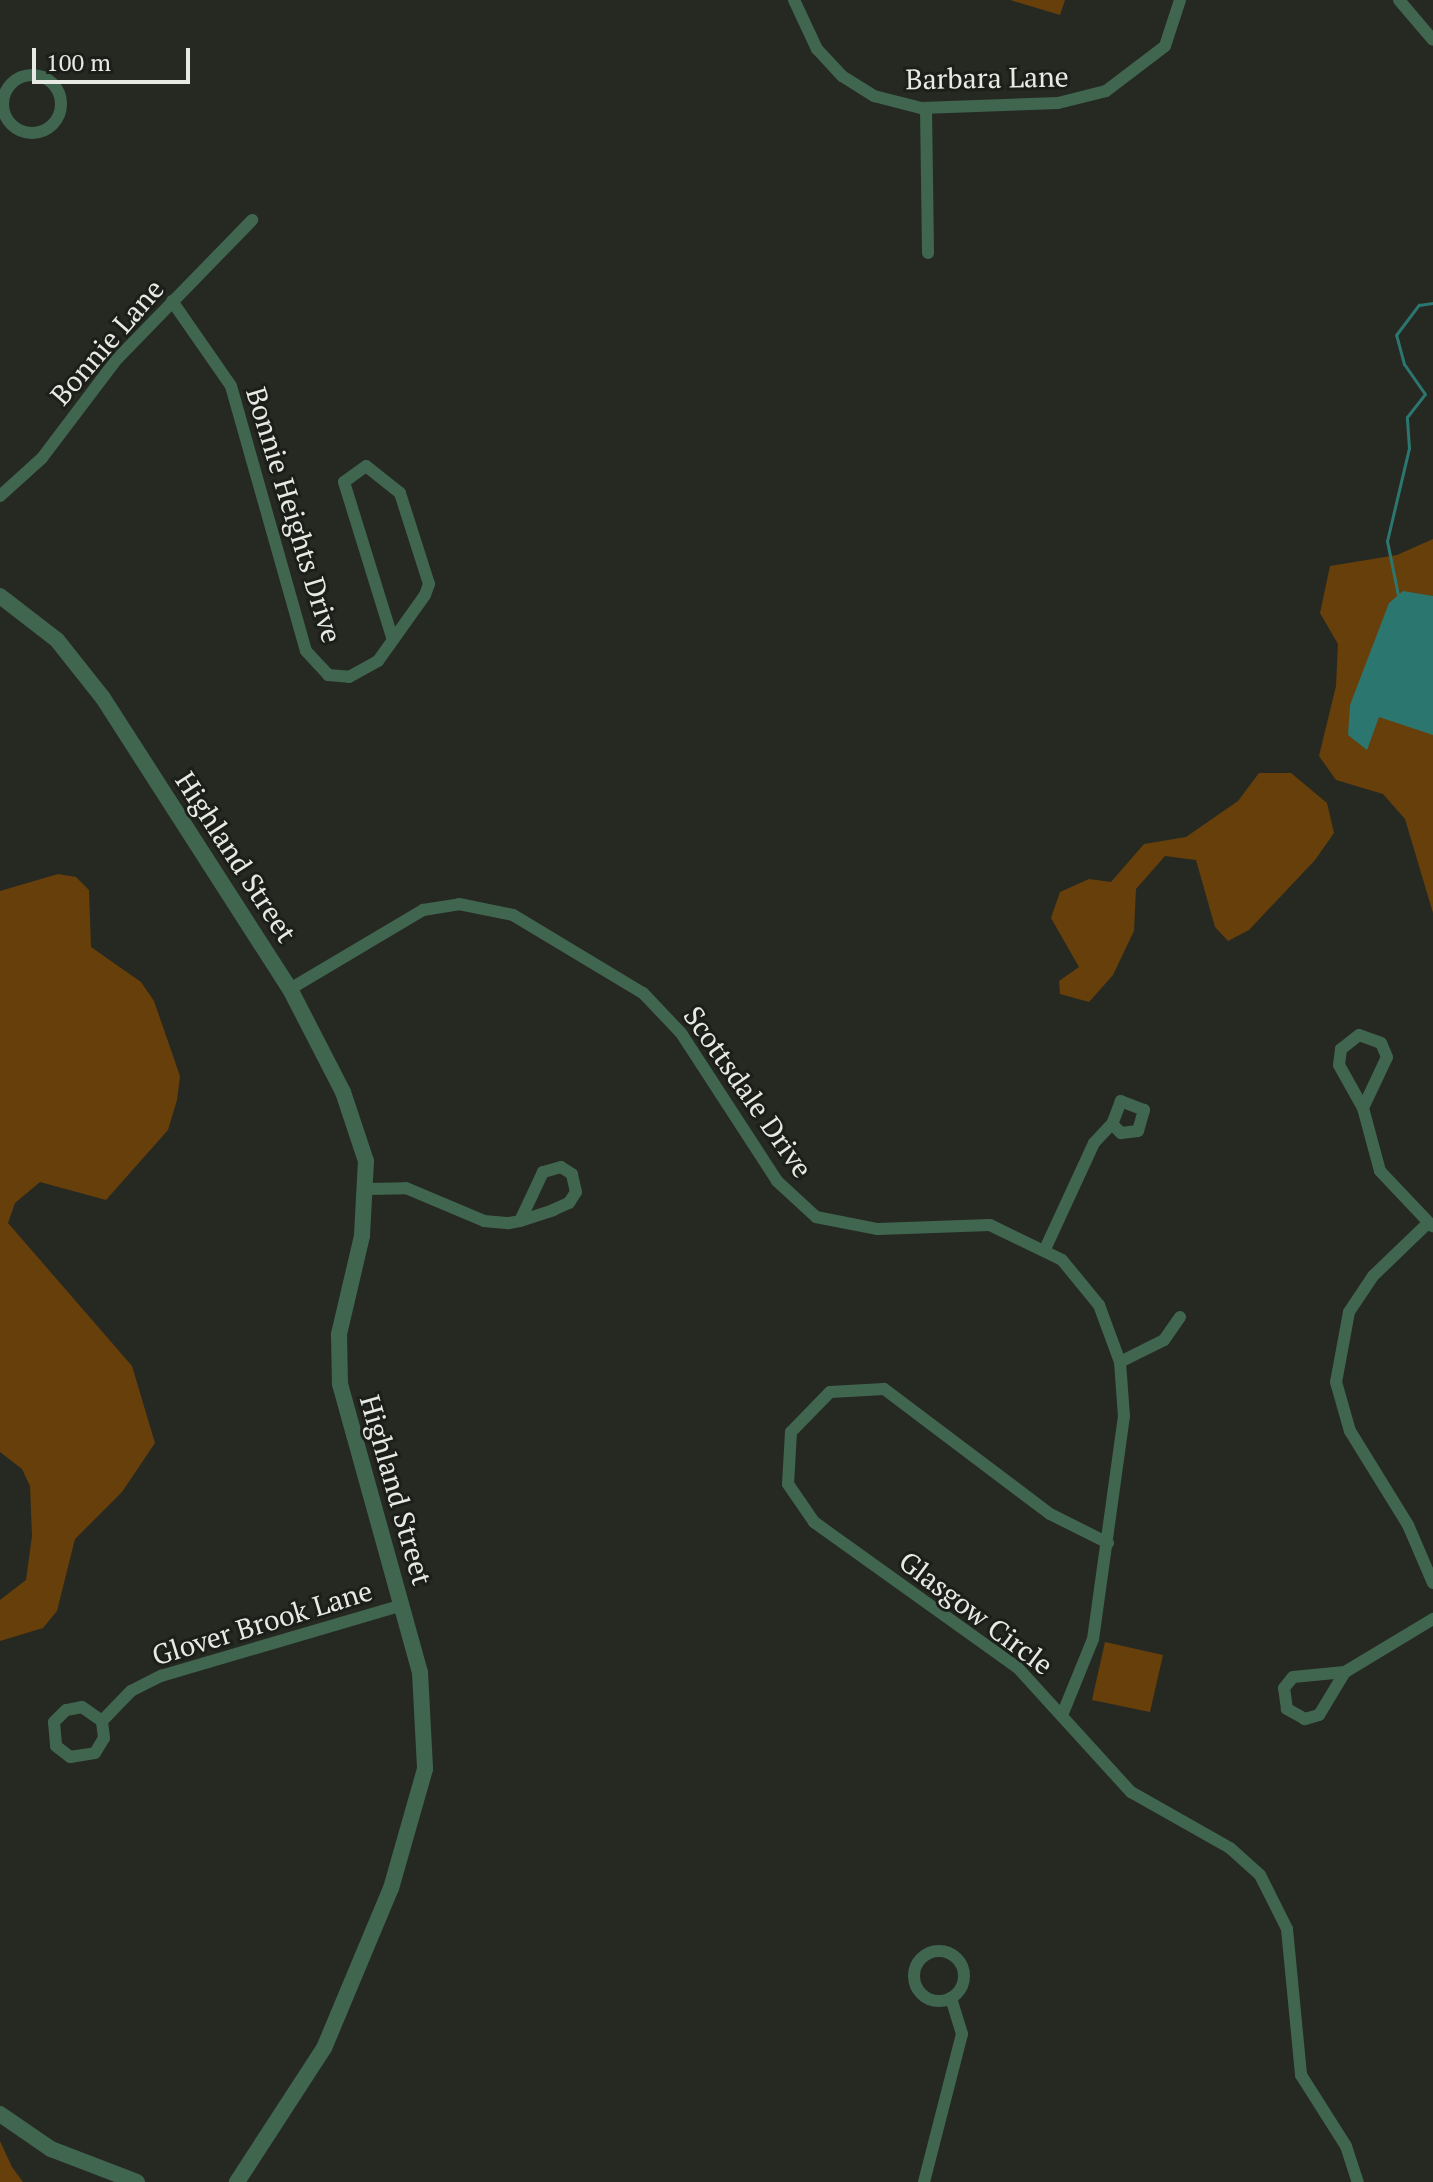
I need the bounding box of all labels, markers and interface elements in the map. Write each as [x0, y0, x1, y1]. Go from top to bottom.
scale bar [36, 32, 194, 82]
text: 100 m [46, 46, 111, 78]
street label: Barbara Lane [905, 60, 1069, 96]
street label: Bonnie Lane [43, 272, 171, 412]
street label: Bonnie Heights Drive [239, 383, 349, 647]
street label: Highland Street [168, 766, 304, 948]
street label: Scottsdale Drive [676, 1000, 820, 1184]
street label: Highland Street [353, 1391, 439, 1589]
street label: Glasgow Circle [892, 1544, 1060, 1682]
street label: Glover Brook Lane [148, 1574, 376, 1672]

